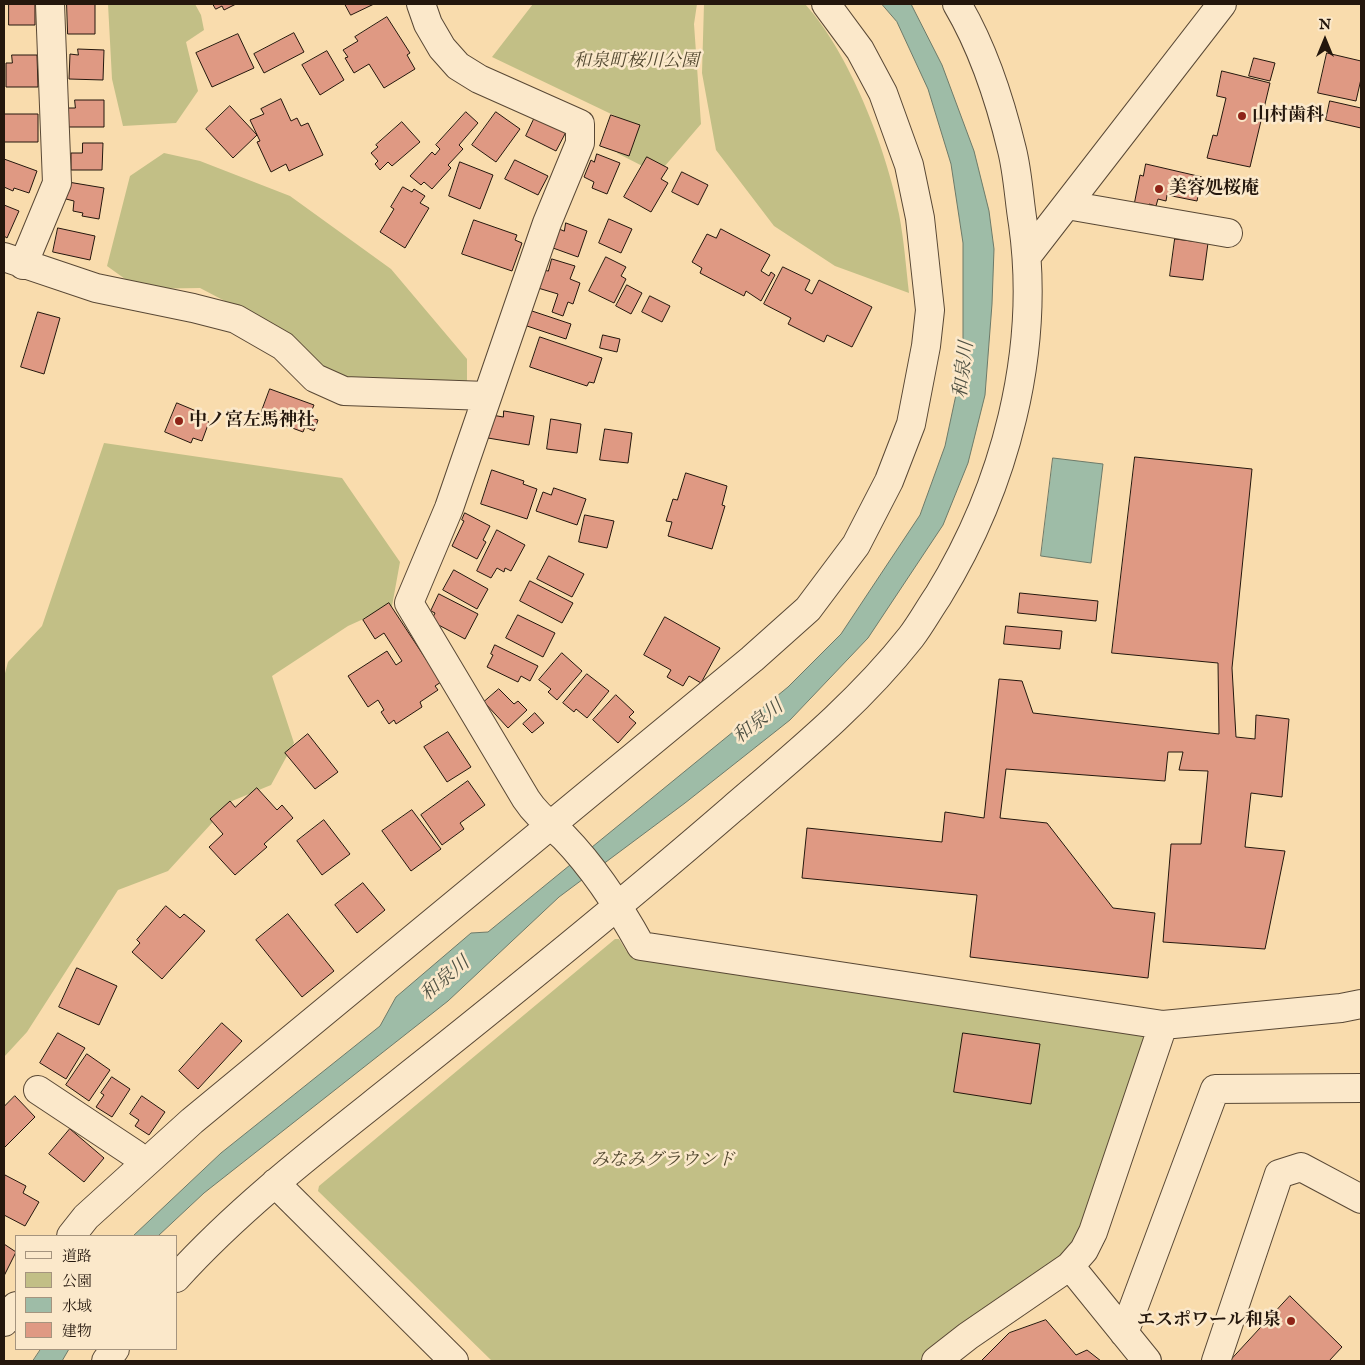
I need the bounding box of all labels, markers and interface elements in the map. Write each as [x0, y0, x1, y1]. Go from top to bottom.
north arrow [1300, 15, 1350, 65]
text: N [1319, 16, 1331, 34]
park label: 和泉町桜川公園 [573, 51, 699, 73]
place label: 山村歯科 [1252, 105, 1324, 127]
marker: 山村歯科 [1236, 110, 1248, 122]
place label: 美容処桜庵 [1169, 178, 1259, 200]
marker: 美容処桜庵 [1153, 183, 1165, 195]
water label: 和泉川 [950, 340, 980, 400]
place label: 中ノ宮左馬神社 [189, 410, 315, 432]
marker: 中ノ宮左馬神社 [173, 415, 185, 427]
water label: 和泉川 [730, 696, 788, 750]
water label: 和泉川 [417, 953, 475, 1007]
park label: みなみグラウンド [591, 1150, 735, 1172]
legend [15, 1235, 178, 1350]
text: 道路 [62, 1247, 92, 1266]
text: 公園 [62, 1272, 92, 1291]
text: 水域 [62, 1297, 92, 1316]
place label: エスポワール和泉 [1137, 1310, 1281, 1332]
marker: エスポワール和泉 [1285, 1315, 1297, 1327]
text: 建物 [62, 1322, 92, 1341]

